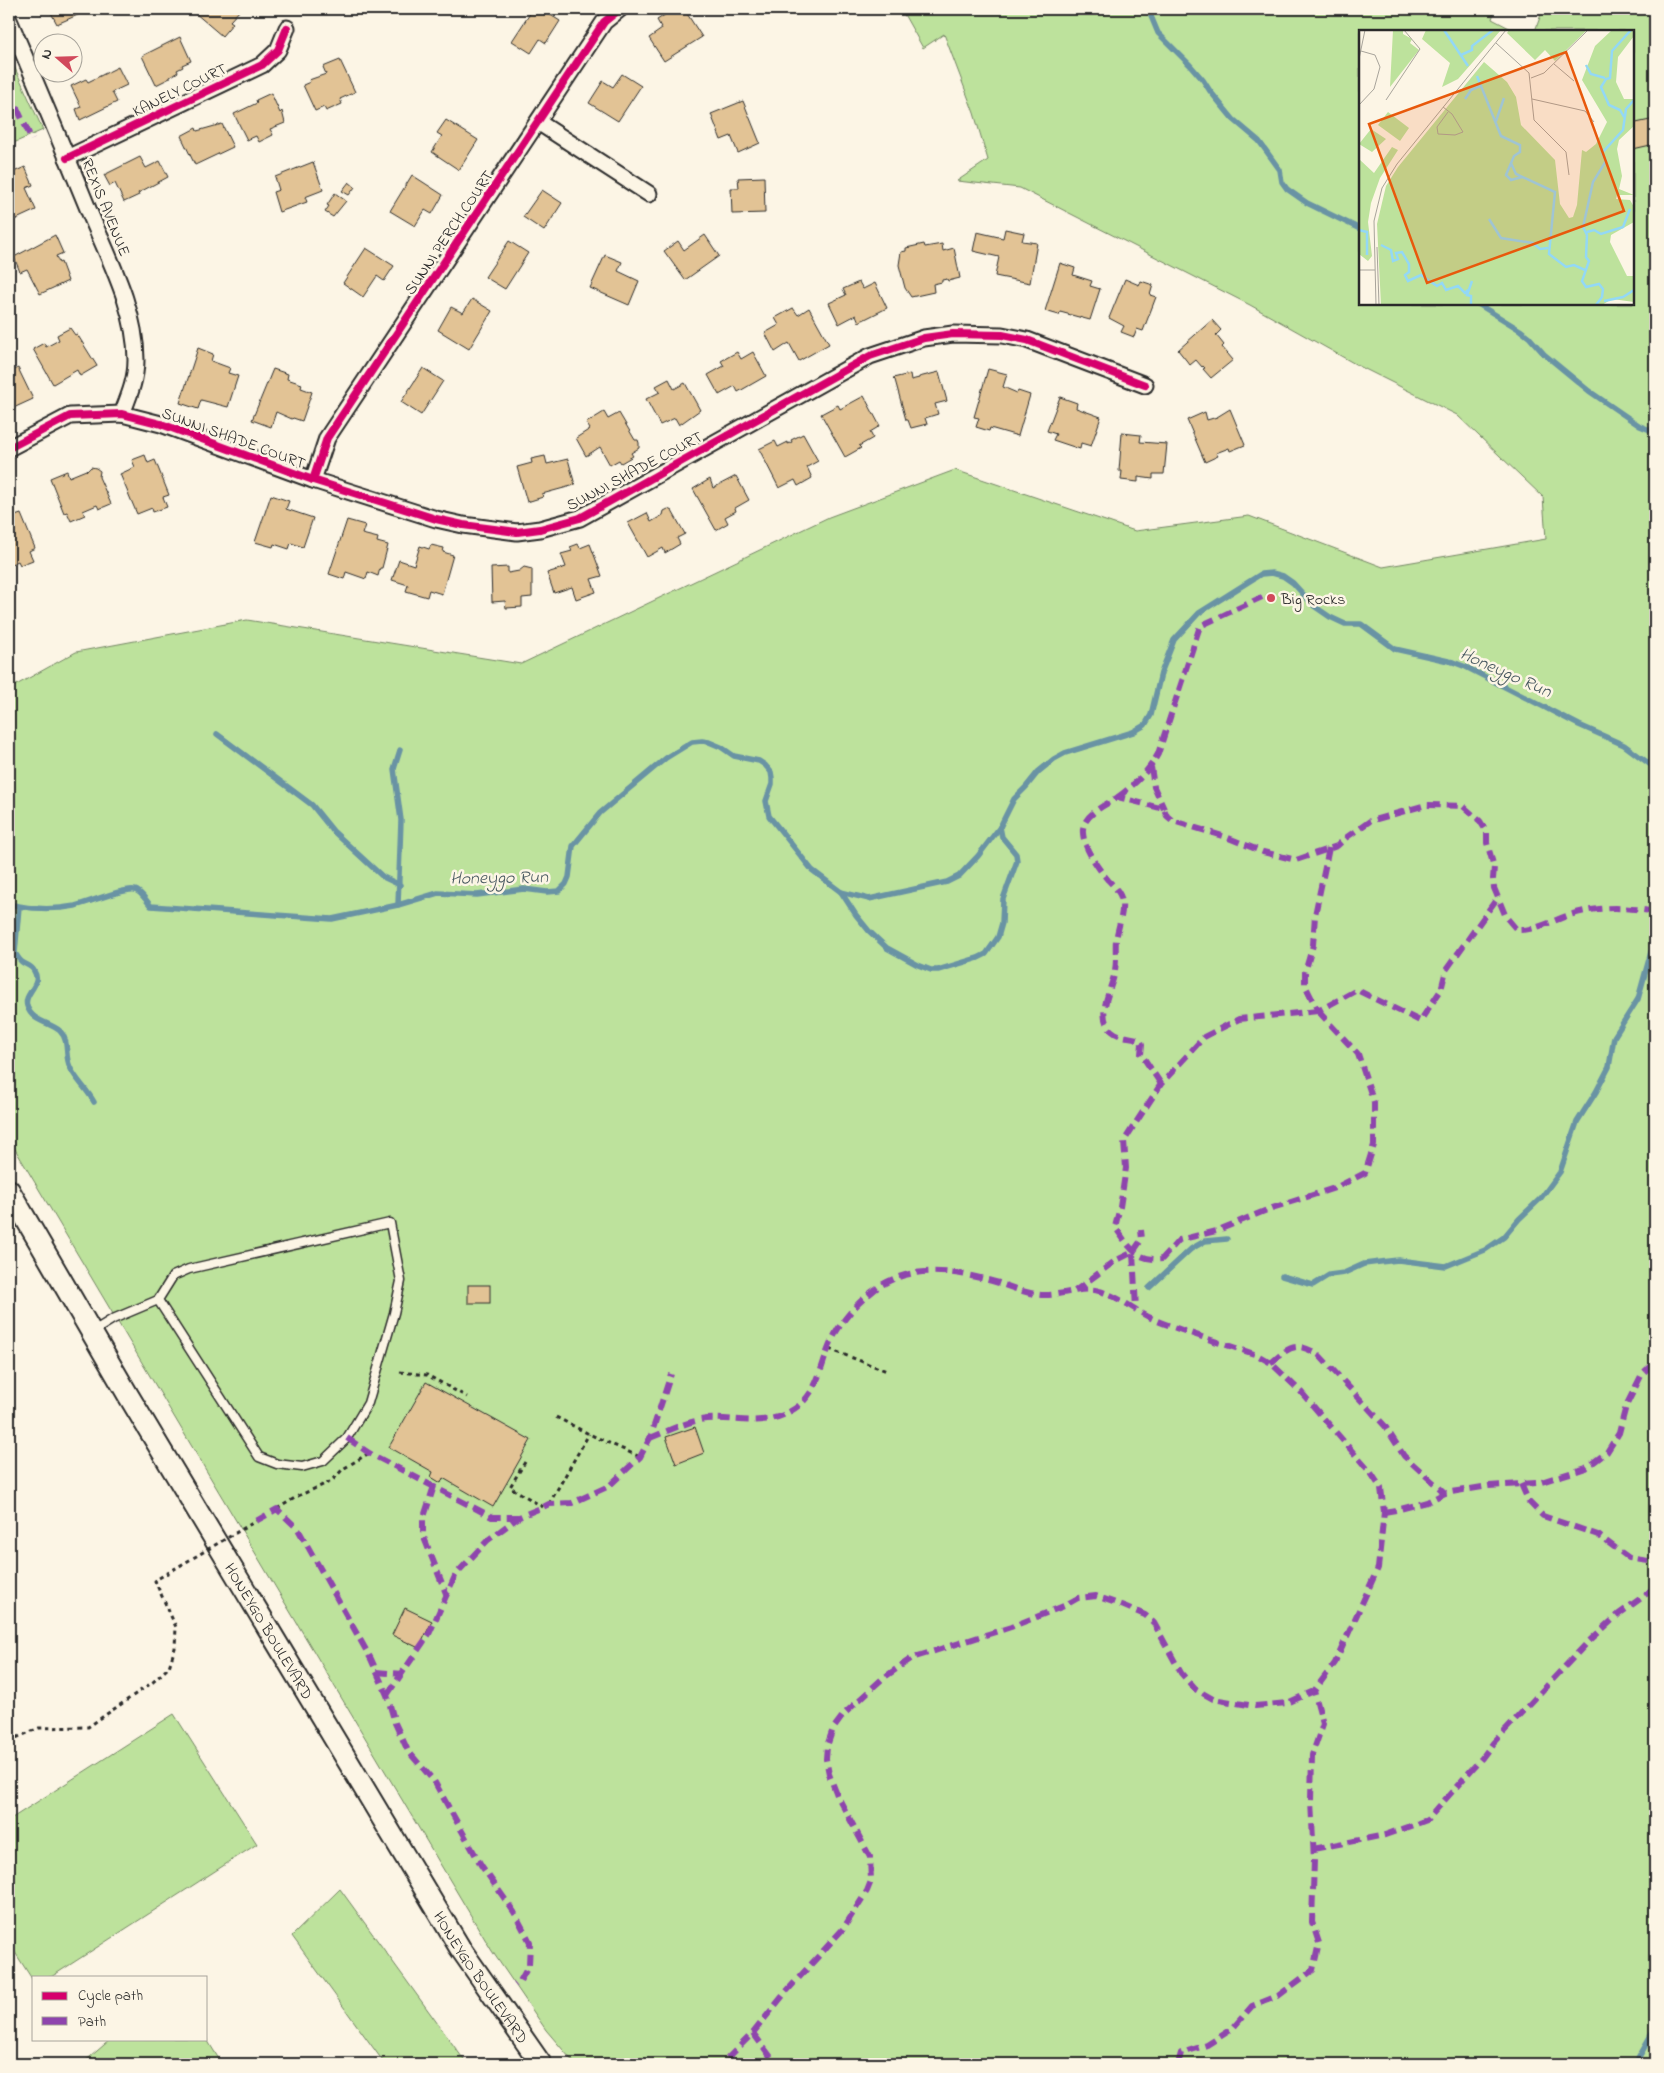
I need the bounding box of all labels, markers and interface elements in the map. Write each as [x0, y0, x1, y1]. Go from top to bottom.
inset map [1359, 30, 1634, 305]
north arrow [32, 32, 82, 82]
text: N [36, 46, 59, 62]
street label: KANELY COURT [129, 58, 231, 124]
street label: REXIS AVENUE [75, 155, 136, 260]
street label: SUNNI PERCH COURT [399, 166, 500, 300]
street label: SUNNI SHADE COURT [158, 402, 309, 476]
street label: SUNNI SHADE COURT [562, 426, 707, 518]
place label: Big Rocks [1280, 588, 1345, 612]
marker: Big Rocks [1265, 592, 1277, 604]
water label: Honeygo Run [1455, 642, 1556, 706]
water label: Honeygo Run [450, 865, 549, 893]
street label: HONEYGO BOULEVARD [217, 1559, 318, 1705]
street label: HONEYGO BOULEVARD [426, 1907, 533, 2049]
legend [32, 1976, 208, 2040]
text: Cycle path [78, 1985, 143, 2008]
text: Path [78, 2011, 106, 2033]

